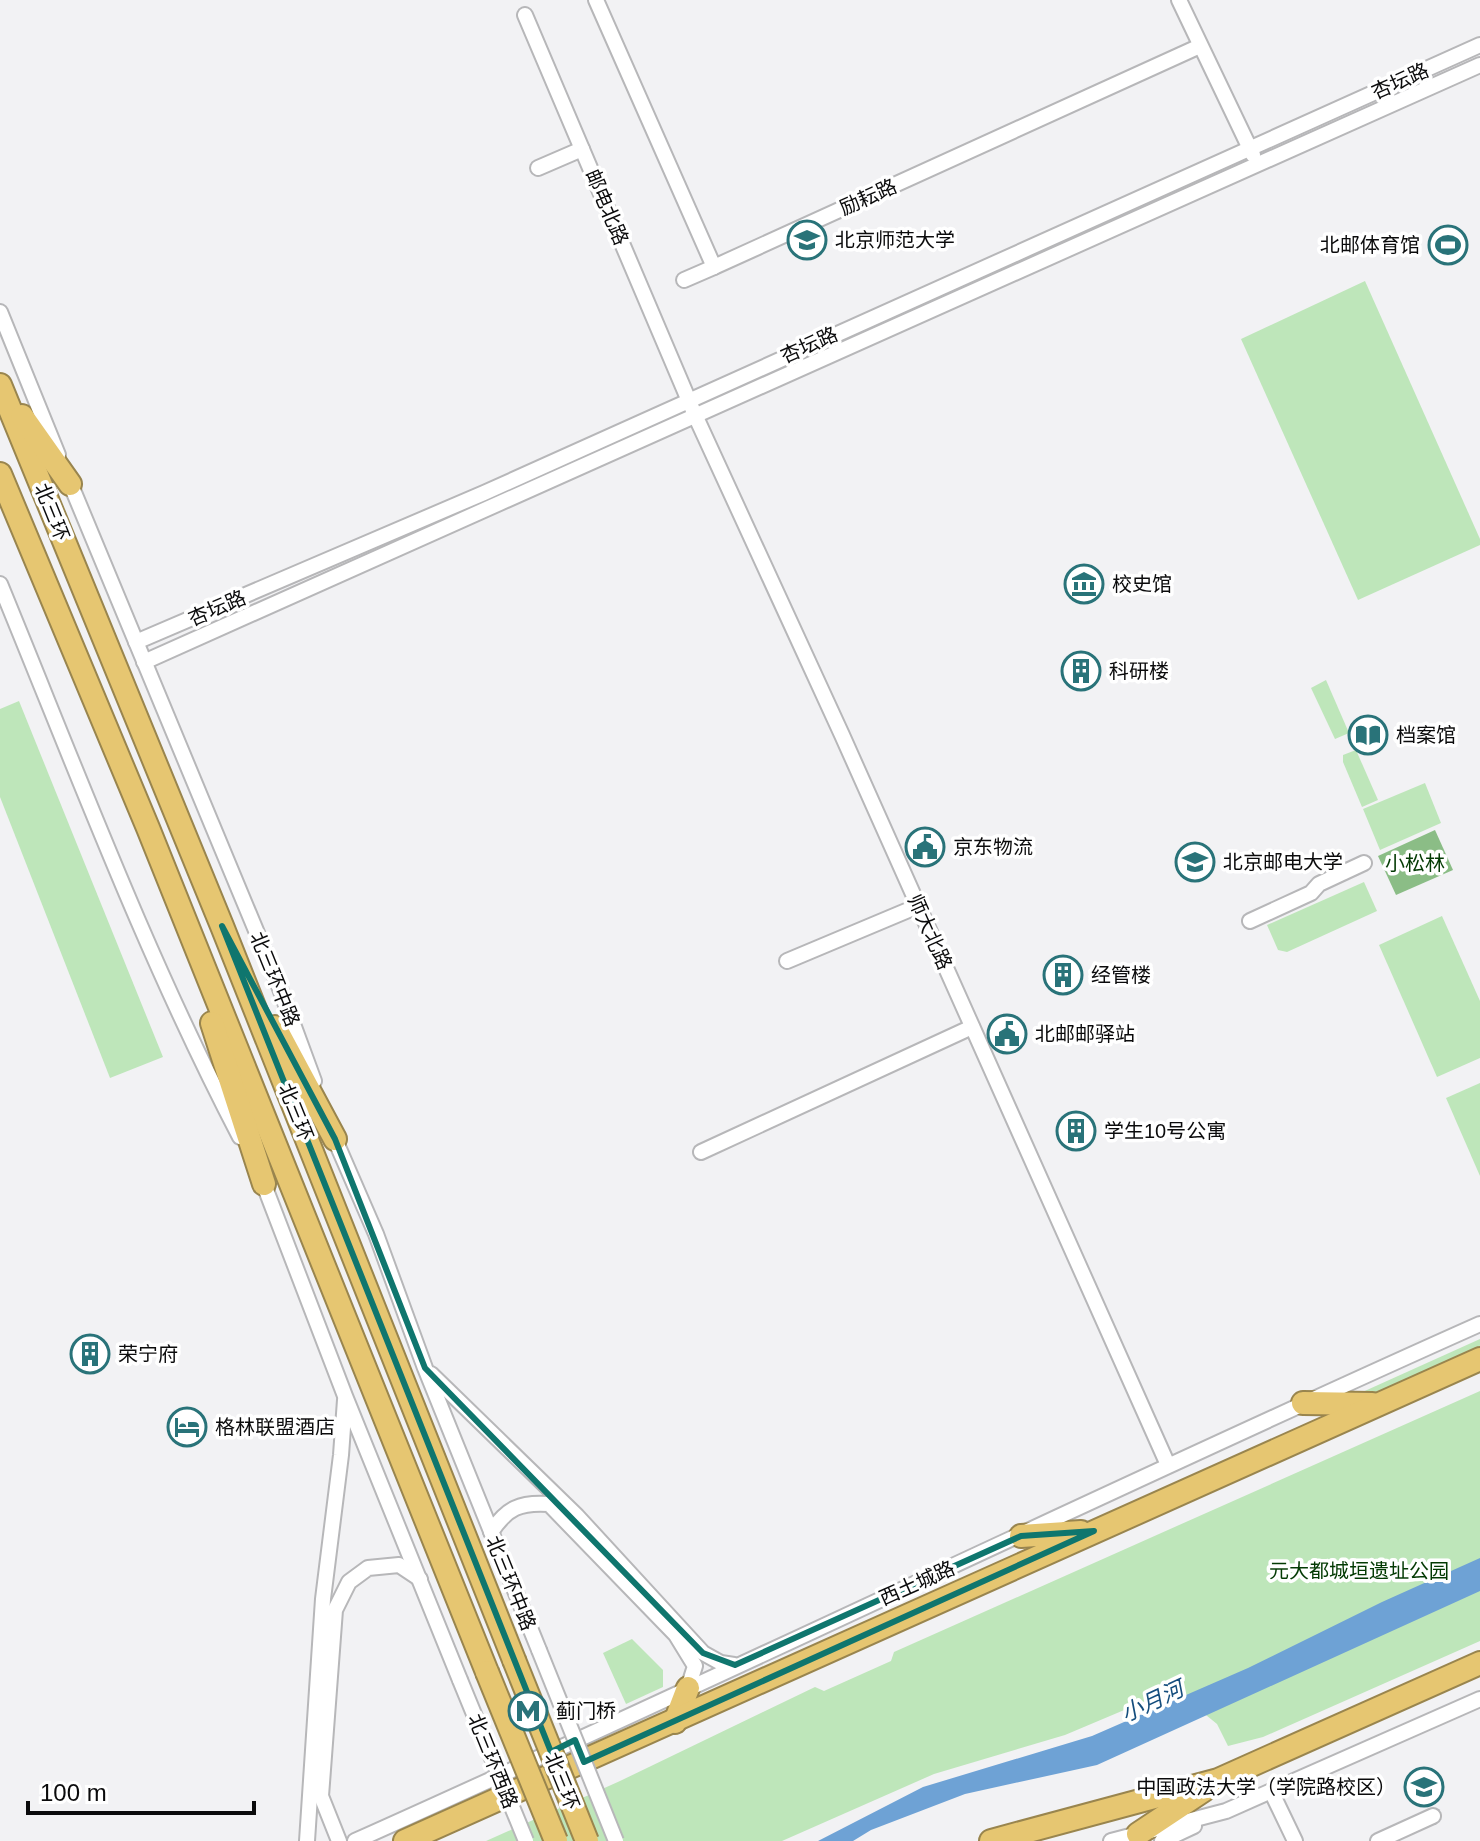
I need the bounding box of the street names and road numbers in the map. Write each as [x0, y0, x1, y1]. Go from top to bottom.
street label: 杏坛路 [1368, 59, 1432, 103]
street label: 邮电北路 [581, 166, 633, 248]
street label: 励耘路 [836, 175, 900, 219]
street label: 杏坛路 [777, 323, 841, 367]
street label: 北三环 [31, 480, 73, 544]
street label: 杏坛路 [185, 586, 249, 630]
street label: 师大北路 [904, 891, 956, 973]
street label: 北三环中路 [246, 929, 304, 1029]
street label: 北三环 [275, 1080, 317, 1144]
street label: 北三环中路 [482, 1533, 540, 1633]
street label: 西土城路 [876, 1557, 958, 1609]
street label: 北三环西路 [464, 1711, 522, 1811]
street label: 北三环 [541, 1749, 583, 1813]

